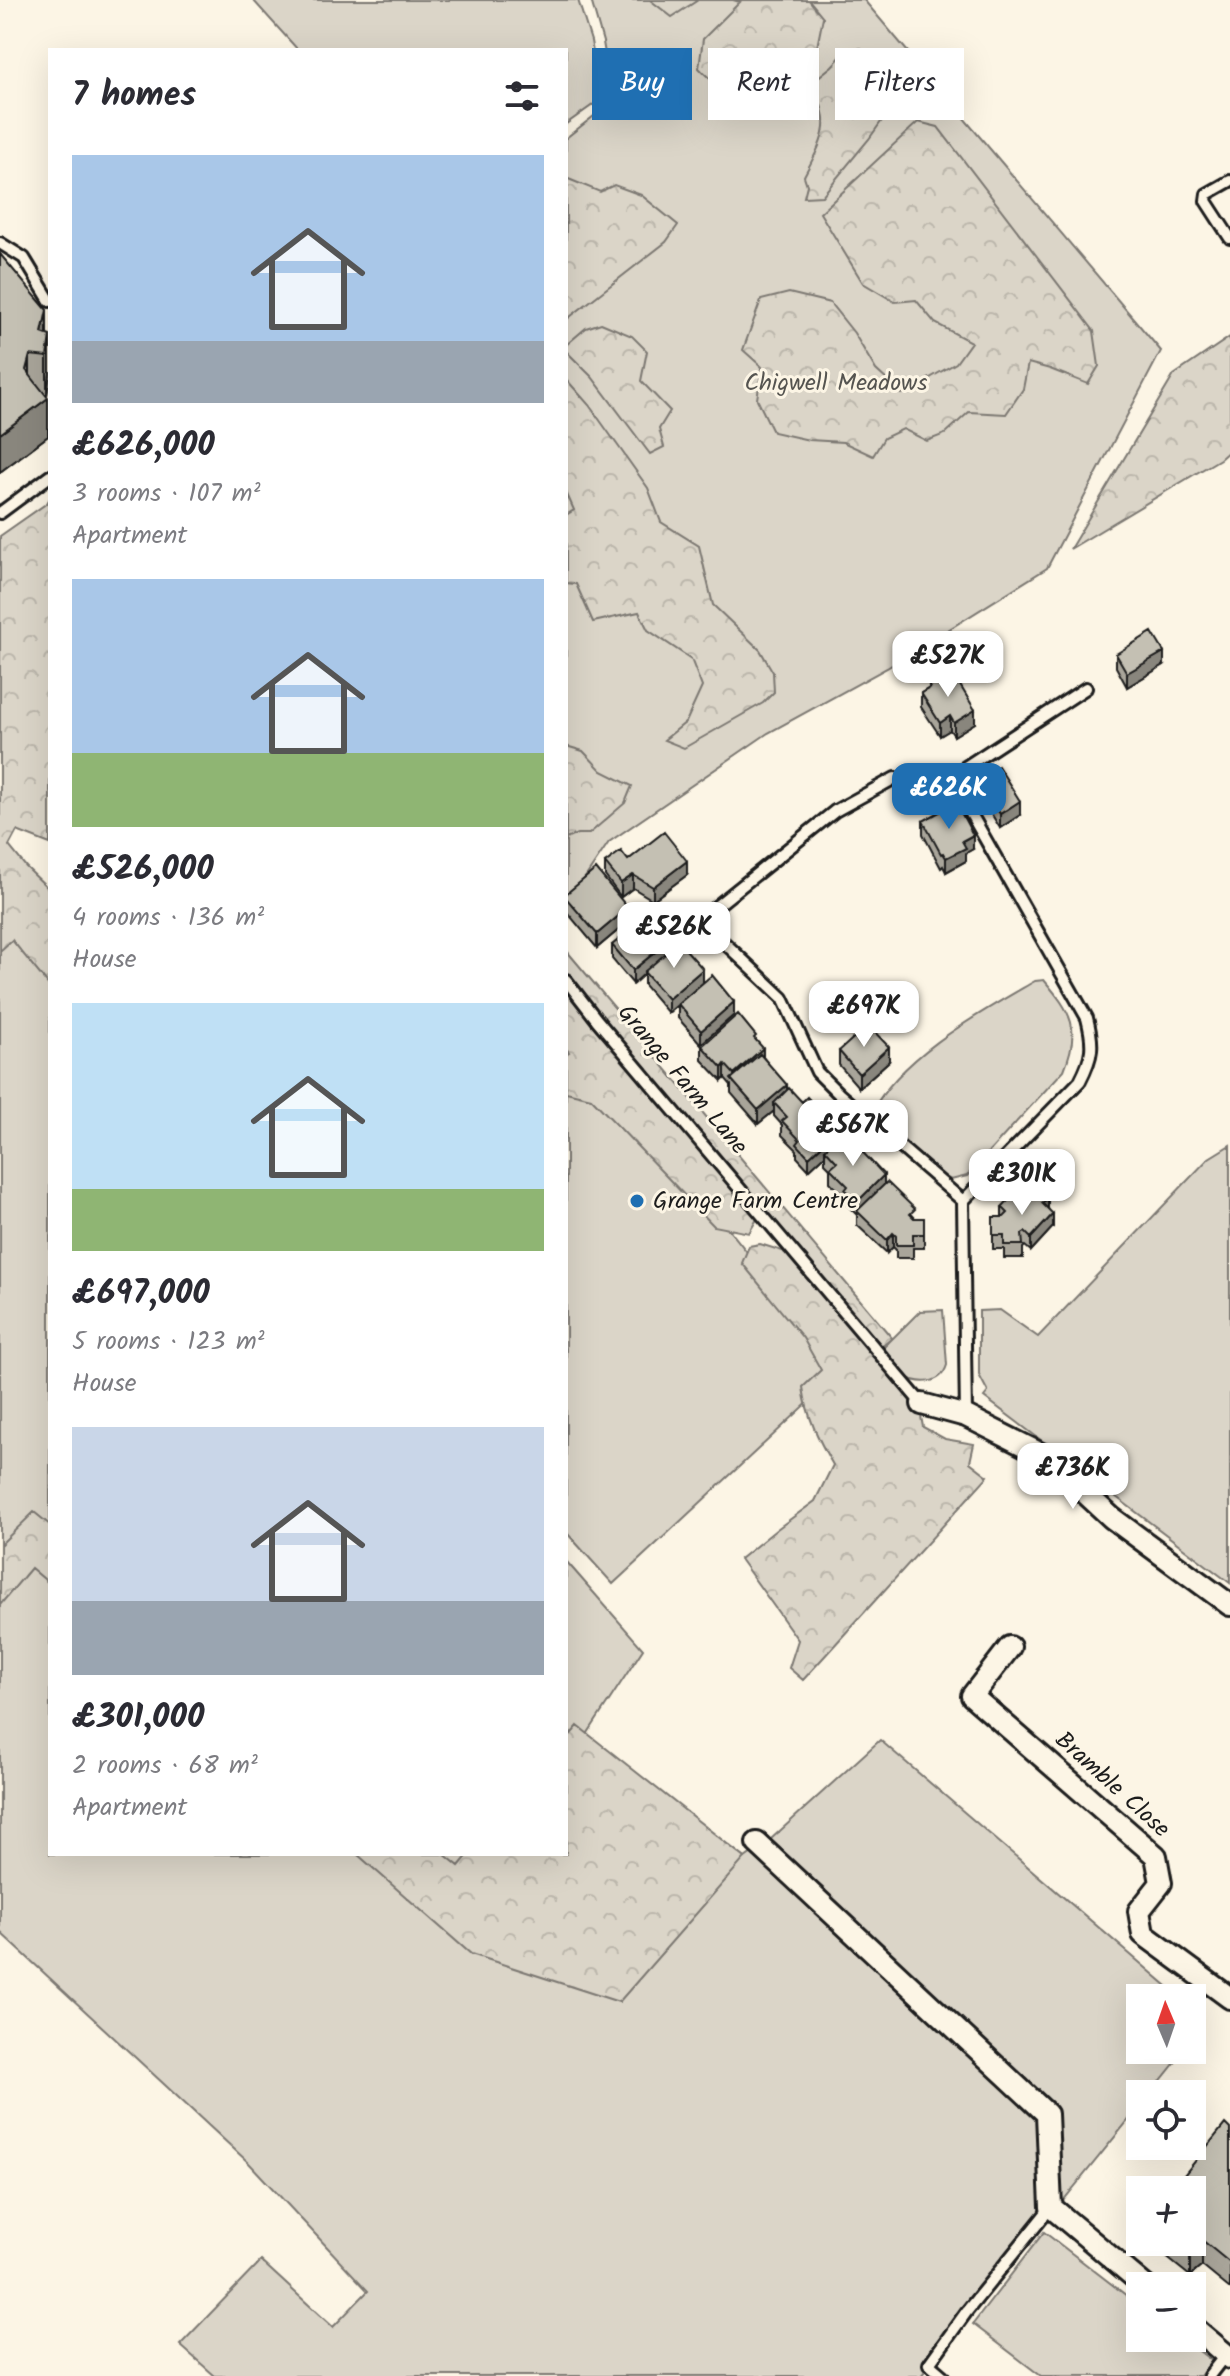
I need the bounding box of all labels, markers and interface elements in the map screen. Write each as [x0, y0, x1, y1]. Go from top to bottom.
chip: Buy [592, 48, 692, 120]
chip: Rent [708, 48, 819, 120]
chip: Filters [835, 48, 964, 120]
text: 7 homes [72, 69, 196, 123]
icon: filters [500, 74, 544, 118]
icon: home [236, 207, 380, 351]
park label: Chigwell Meadows [745, 364, 927, 403]
text: £626,000 [72, 419, 215, 473]
text: 3 rooms · 107 m² [72, 473, 261, 515]
text: Apartment [72, 515, 187, 557]
icon: home [236, 631, 380, 775]
pin: £527K [892, 631, 1004, 699]
text: £527K [910, 636, 986, 678]
pin: £626K [893, 763, 1005, 831]
text: £626K [910, 768, 988, 810]
text: £526,000 [72, 843, 214, 897]
text: 4 rooms · 136 m² [72, 897, 264, 939]
pin: £526K [618, 902, 730, 970]
text: £526K [635, 907, 713, 949]
text: House [72, 939, 136, 981]
pin: £697K [808, 981, 920, 1049]
text: £697K [827, 986, 901, 1028]
street label: Grange Farm Lane [607, 996, 757, 1164]
icon: home [236, 1055, 380, 1199]
pin: £567K [797, 1100, 909, 1168]
text: £567K [816, 1105, 890, 1147]
pin: £301K [966, 1149, 1078, 1217]
text: £301K [987, 1154, 1057, 1196]
place label: Grange Farm Centre [653, 1182, 858, 1221]
marker: Grange Farm Centre [628, 1192, 646, 1210]
text: £697,000 [72, 1267, 210, 1321]
text: 5 rooms · 123 m² [72, 1321, 265, 1363]
text: House [72, 1363, 136, 1405]
pin: £736K [1017, 1443, 1129, 1511]
text: £736K [1035, 1448, 1111, 1490]
icon: home [236, 1479, 380, 1623]
text: £301,000 [72, 1691, 204, 1745]
street label: Bramble Close [1045, 1722, 1179, 1848]
text: 2 rooms · 68 m² [72, 1745, 258, 1787]
text: Apartment [72, 1787, 187, 1829]
north arrow [1126, 1984, 1206, 2064]
map controls [1126, 1984, 1206, 2352]
button: locate [1126, 2080, 1206, 2160]
button: + [1126, 2176, 1206, 2256]
button: − [1126, 2272, 1206, 2352]

